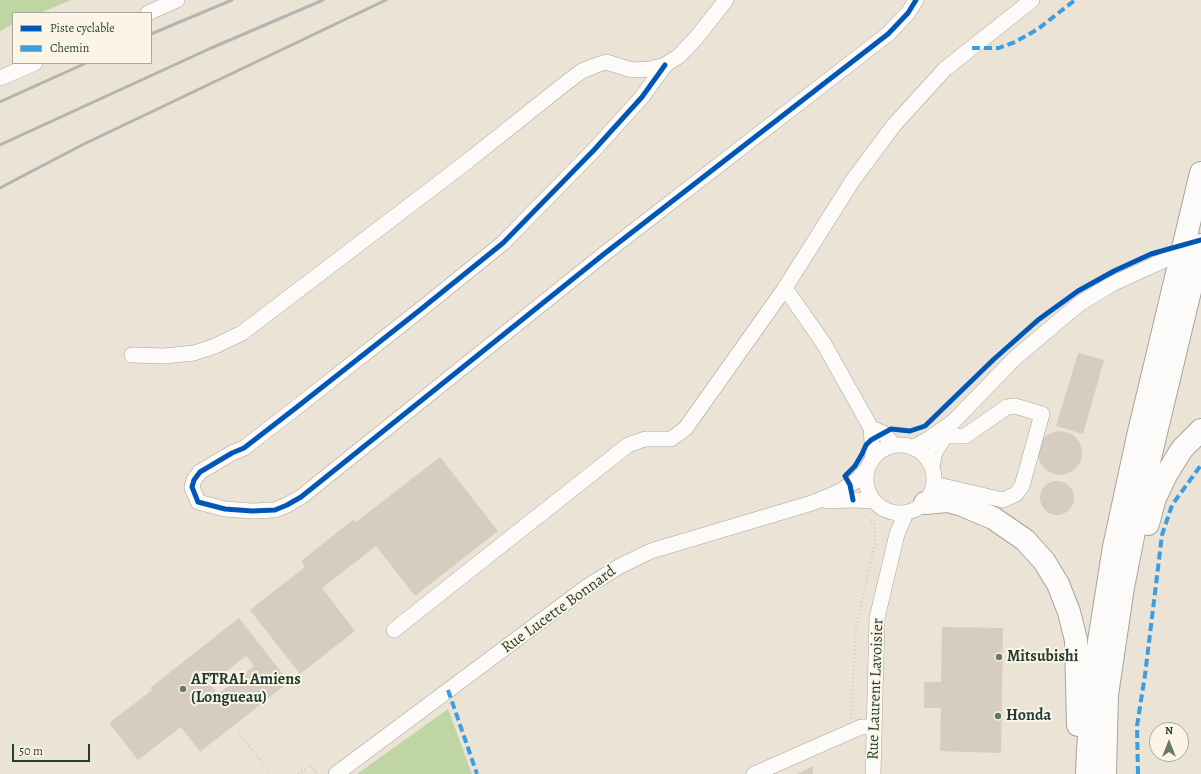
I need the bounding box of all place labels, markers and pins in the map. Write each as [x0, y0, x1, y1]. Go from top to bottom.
place label: Mitsubishi [1007, 647, 1078, 667]
marker: Mitsubishi [994, 652, 1004, 662]
place label: AFTRAL Amiens (Longueau) [191, 670, 301, 708]
marker: AFTRAL Amiens (Longueau) [178, 684, 188, 694]
place label: Honda [1006, 706, 1051, 726]
marker: Honda [993, 711, 1003, 721]

